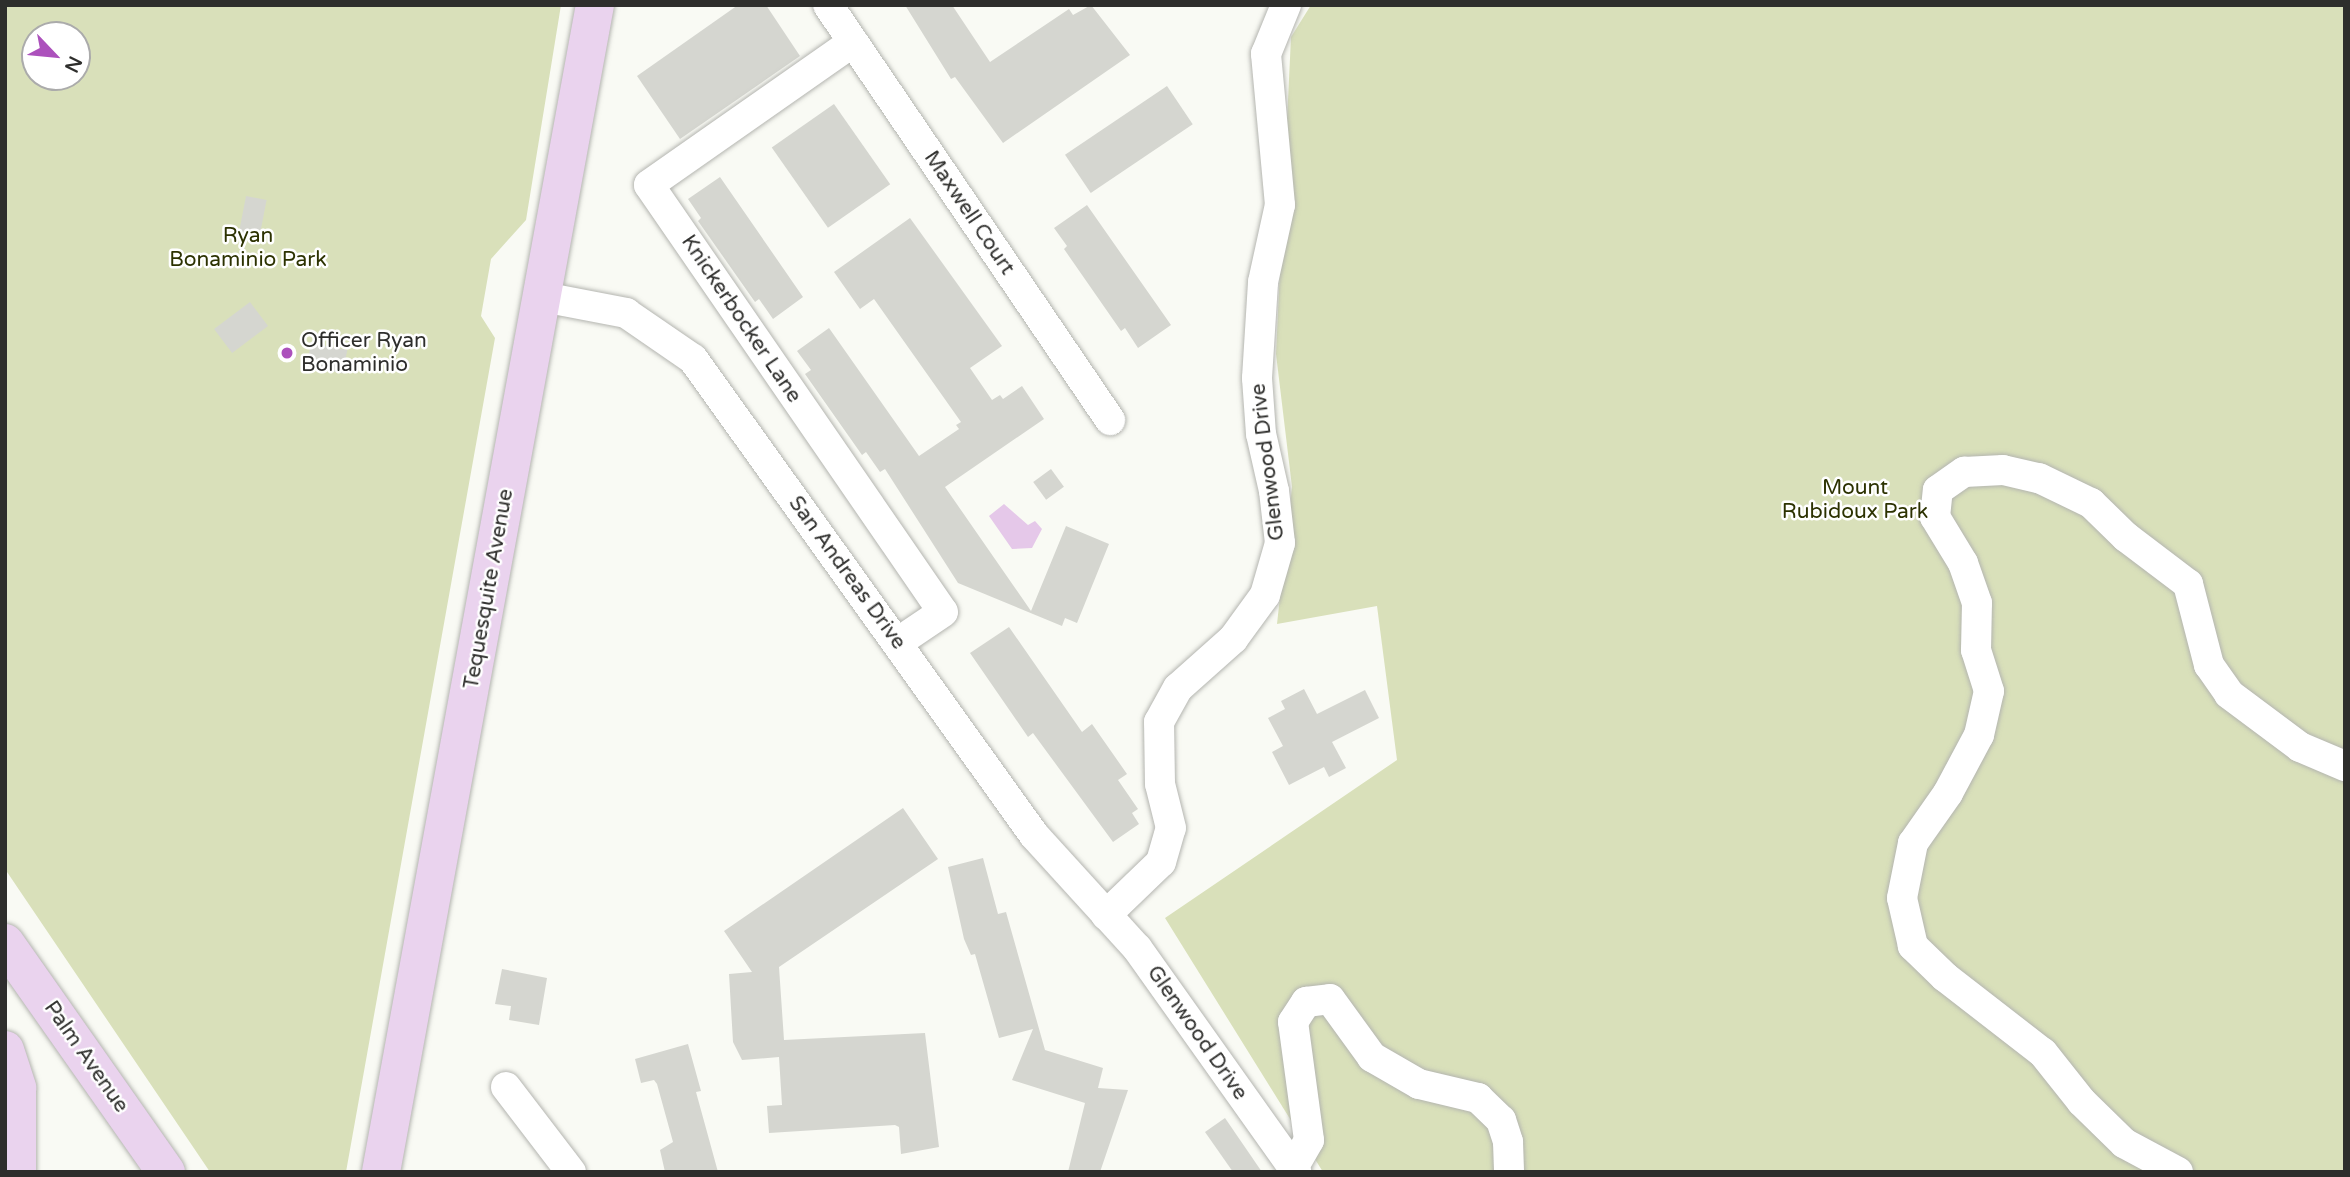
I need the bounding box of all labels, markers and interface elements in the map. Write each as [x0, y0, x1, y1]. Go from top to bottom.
north arrow [21, 21, 91, 91]
text: N [60, 53, 86, 76]
street label: Maxwell Court [918, 146, 1020, 280]
park label: Ryan Bonaminio Park [169, 223, 327, 273]
street label: Knickerbocker Lane [676, 230, 806, 408]
place label: Officer Ryan Bonaminio [301, 328, 427, 378]
marker: Officer Ryan Bonaminio [279, 345, 295, 361]
street label: Glenwood Drive [1246, 382, 1290, 542]
park label: Mount Rubidoux Park [1782, 475, 1928, 525]
street label: Tequesquite Avenue [459, 487, 519, 691]
street label: San Andreas Drive [783, 491, 911, 655]
street label: Glenwood Drive [1141, 961, 1253, 1105]
street label: Palm Avenue [38, 996, 134, 1118]

